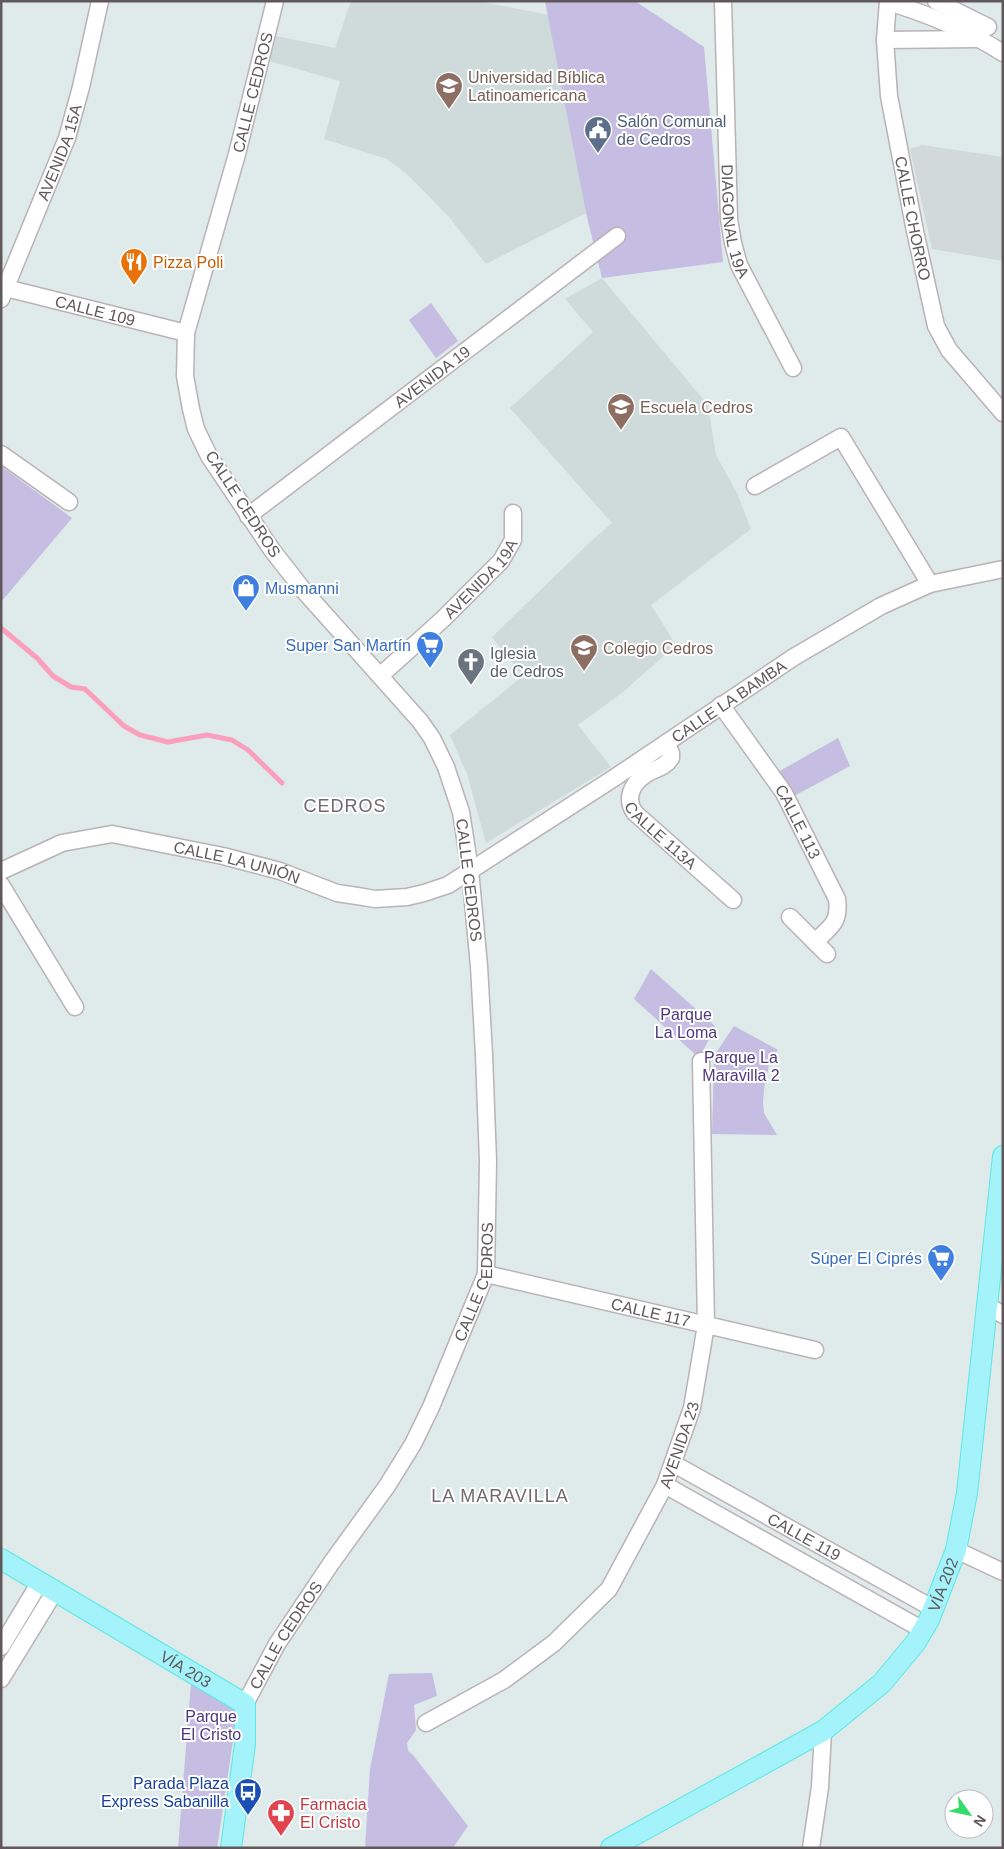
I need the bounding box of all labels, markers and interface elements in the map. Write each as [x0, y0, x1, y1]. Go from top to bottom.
street label: CALLE CEDROS [229, 30, 275, 154]
place label: Universidad Bíblica Latinoamericana [468, 69, 605, 104]
school or university icon: Universidad Bíblica Latinoamericana [434, 71, 464, 110]
street label: AVENIDA 15A [34, 102, 84, 203]
place label: Salón Comunal de Cedros [617, 113, 726, 148]
public building icon: Salón Comunal de Cedros [583, 115, 613, 154]
street label: CALLE CHORRO [892, 155, 934, 282]
street label: DIAGONAL 19A [719, 164, 753, 281]
restaurant icon: Pizza Poli [119, 247, 149, 286]
place label: Pizza Poli [153, 254, 223, 271]
street label: CALLE 109 [53, 292, 137, 329]
street label: AVENIDA 19 [391, 342, 473, 410]
school or university icon: Escuela Cedros [606, 392, 636, 431]
place label: Escuela Cedros [640, 399, 753, 416]
street label: CALLE CEDROS [202, 448, 284, 560]
street label: AVENIDA 19A [440, 536, 520, 622]
shop icon: Musmanni [231, 573, 261, 612]
place label: Musmanni [265, 580, 339, 597]
supermarket icon: Super San Martín [415, 630, 445, 669]
school or university icon: Colegio Cedros [569, 633, 599, 672]
place label: Super San Martín [286, 637, 411, 654]
place label: Colegio Cedros [603, 640, 713, 657]
place label: Iglesia de Cedros [490, 645, 564, 680]
church icon: Iglesia de Cedros [456, 647, 486, 686]
street label: CALLE LA BAMBA [668, 656, 789, 745]
street label: CALLE 113 [772, 781, 824, 861]
district label: CEDROS [303, 796, 387, 816]
street label: CALLE 113A [622, 799, 700, 872]
street label: CALLE CEDROS [453, 818, 485, 942]
street label: CALLE LA UNIÓN [172, 838, 303, 886]
park label: Parque La Loma [655, 1006, 717, 1041]
park label: Parque La Maravilla 2 [702, 1049, 780, 1084]
street label: CALLE CEDROS [451, 1222, 495, 1344]
supermarket icon: Súper El Ciprés [926, 1243, 956, 1282]
place label: Súper El Ciprés [810, 1250, 922, 1267]
street label: CALLE 117 [609, 1295, 692, 1329]
street label: AVENIDA 23 [656, 1400, 701, 1490]
district label: LA MARAVILLA [431, 1486, 569, 1506]
street label: CALLE 119 [765, 1509, 844, 1564]
street label: VÍA 202 [925, 1555, 961, 1614]
street label: CALLE CEDROS [246, 1578, 325, 1692]
street label: VÍA 203 [157, 1647, 214, 1691]
park label: Parque El Cristo [181, 1708, 241, 1743]
place label: Parada Plaza Express Sabanilla [101, 1775, 229, 1810]
bus stop icon: Parada Plaza Express Sabanilla [233, 1777, 263, 1816]
north arrow [944, 1789, 994, 1839]
place label: Farmacia El Cristo [300, 1796, 367, 1831]
pharmacy icon: Farmacia El Cristo [266, 1798, 296, 1837]
text: N [970, 1812, 989, 1830]

